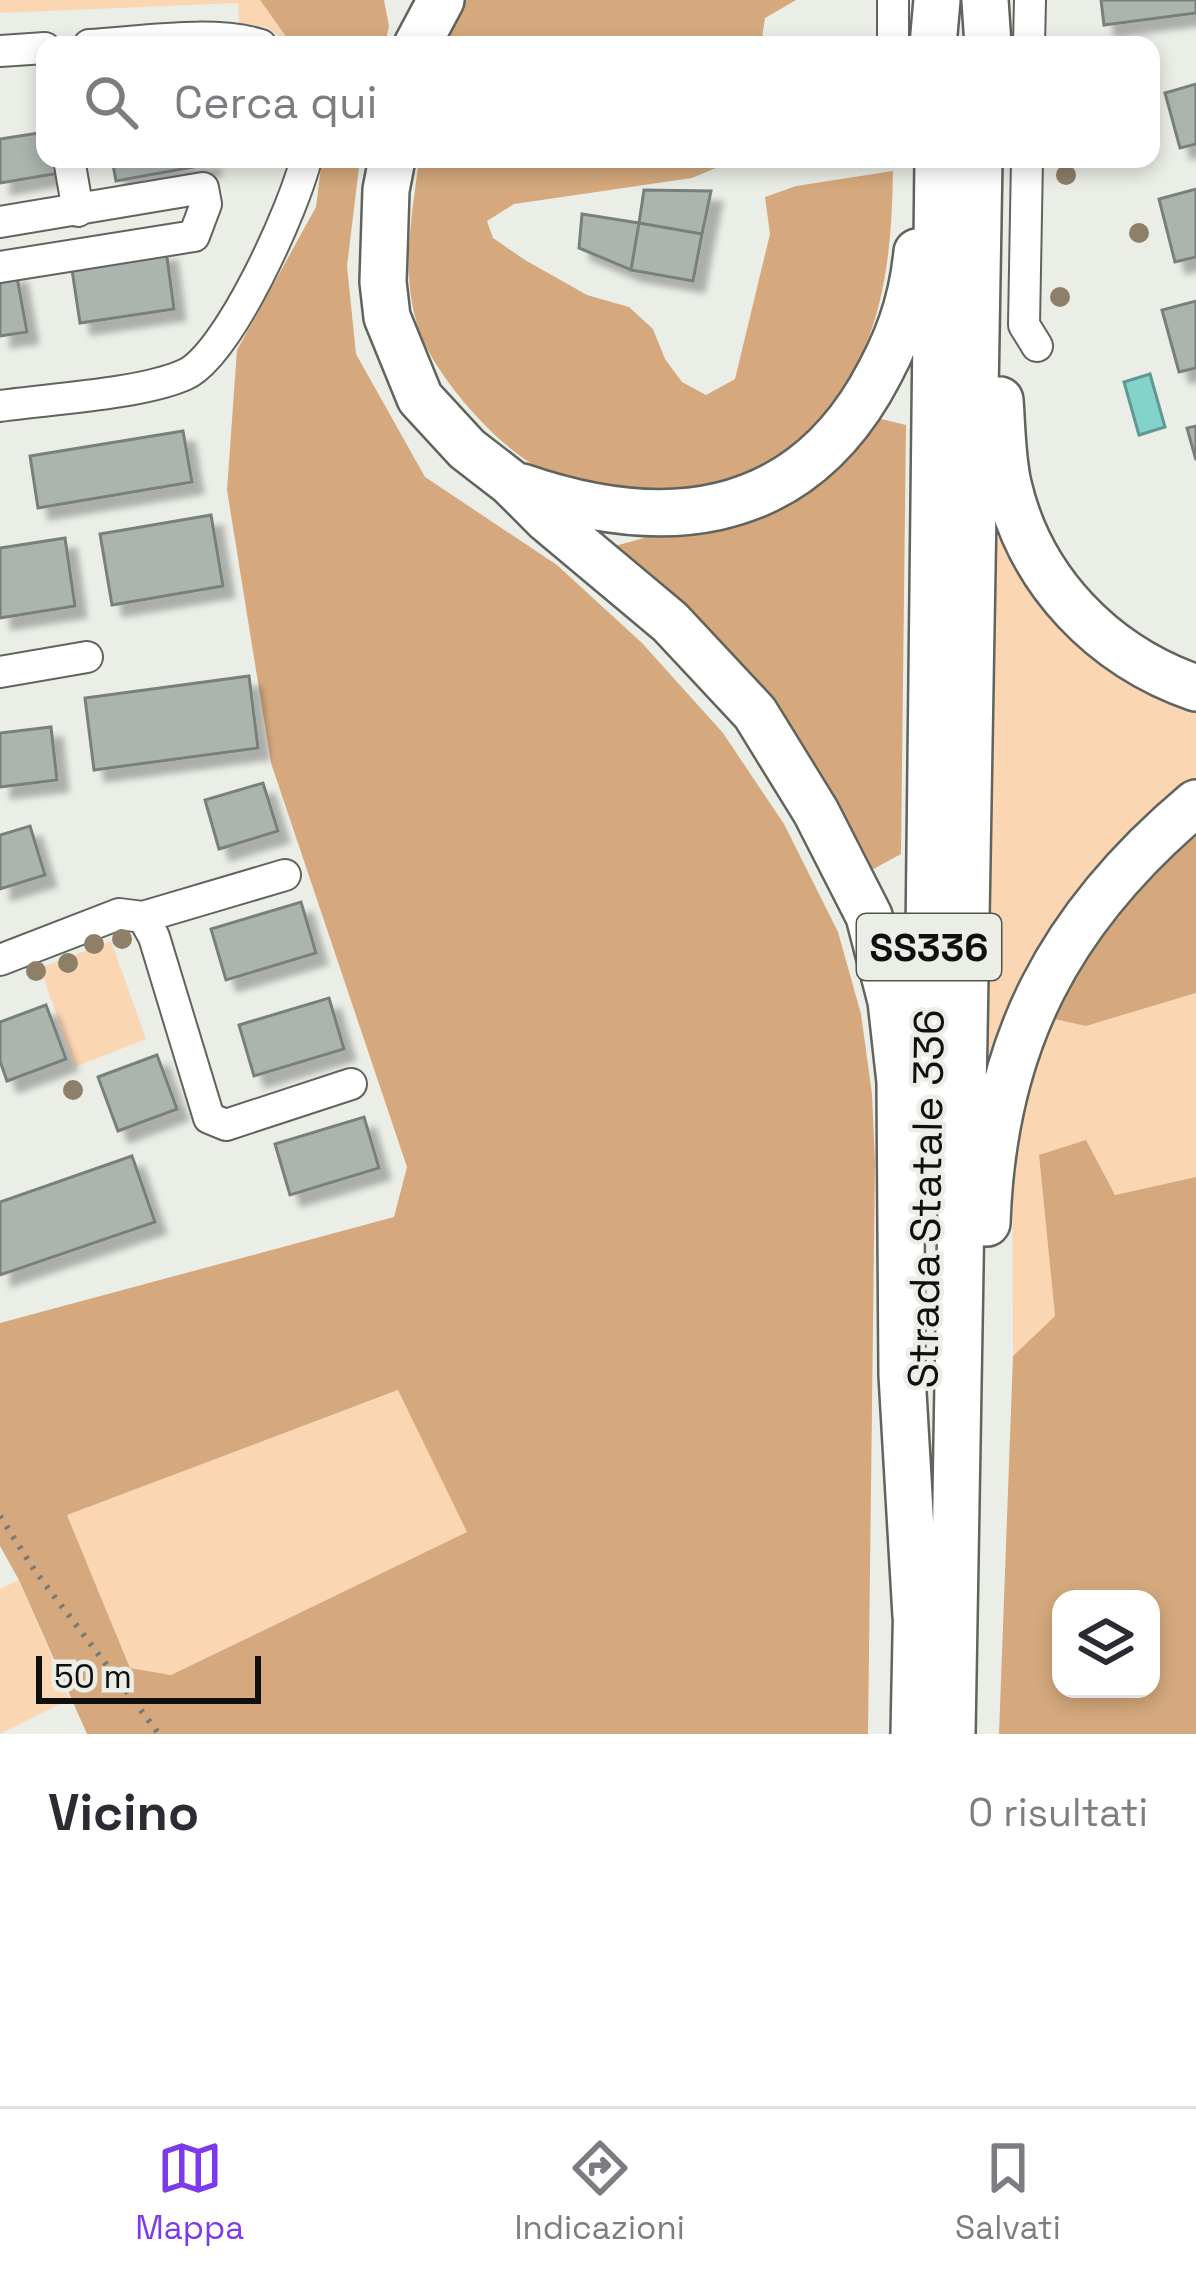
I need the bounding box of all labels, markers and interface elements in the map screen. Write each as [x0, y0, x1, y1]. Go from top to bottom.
search box [36, 36, 1160, 168]
icon: search [78, 69, 144, 135]
text: Cerca qui [174, 74, 378, 131]
road number: SS336 [857, 914, 1001, 980]
street label: Strada Statale 336 [896, 1009, 956, 1389]
map controls [1052, 1590, 1160, 1698]
button: layers [1052, 1590, 1160, 1698]
scale bar [36, 1650, 261, 1703]
text: 50 m [54, 1656, 132, 1698]
text: Vicino [48, 1780, 199, 1845]
text: 0 risultati [968, 1788, 1148, 1837]
tab: Mappa [135, 2135, 244, 2249]
tab: Indicazioni [514, 2135, 685, 2249]
tab: Salvati [955, 2135, 1061, 2249]

